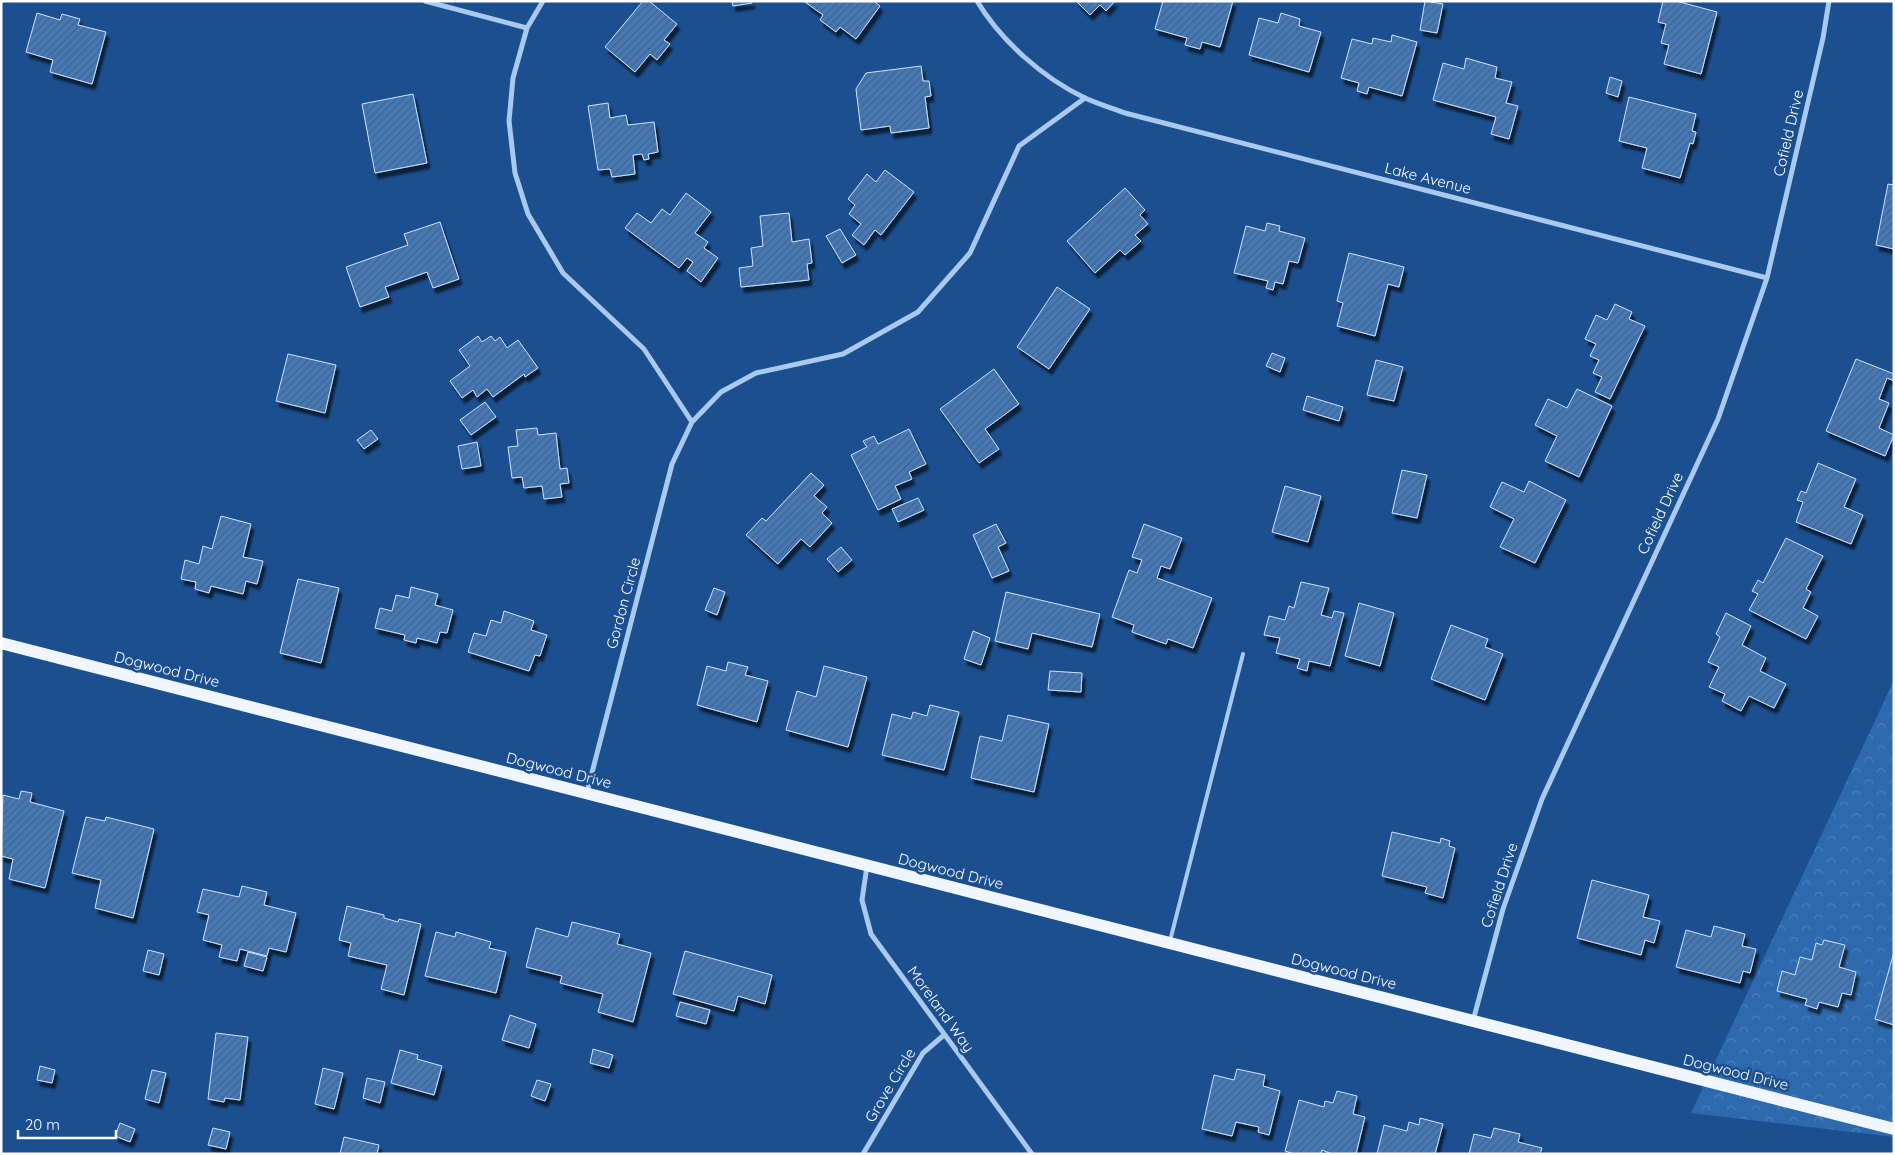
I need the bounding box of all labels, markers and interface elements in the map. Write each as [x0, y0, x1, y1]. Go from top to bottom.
street label: Cofield Drive [1769, 88, 1807, 178]
street label: Lake Avenue [1383, 158, 1473, 198]
street label: Cofield Drive [1633, 469, 1687, 557]
street label: Gordon Circle [602, 555, 644, 651]
street label: Dogwood Drive [112, 647, 222, 691]
street label: Dogwood Drive [504, 748, 614, 792]
street label: Cofield Drive [1476, 840, 1522, 930]
street label: Dogwood Drive [896, 849, 1006, 893]
street label: Dogwood Drive [1289, 949, 1399, 993]
street label: Moreland Way [903, 962, 979, 1056]
street label: Grove Circle [860, 1044, 920, 1126]
street label: Dogwood Drive [1681, 1050, 1791, 1094]
scale bar [18, 1108, 115, 1140]
text: 20 m [25, 1115, 60, 1134]

